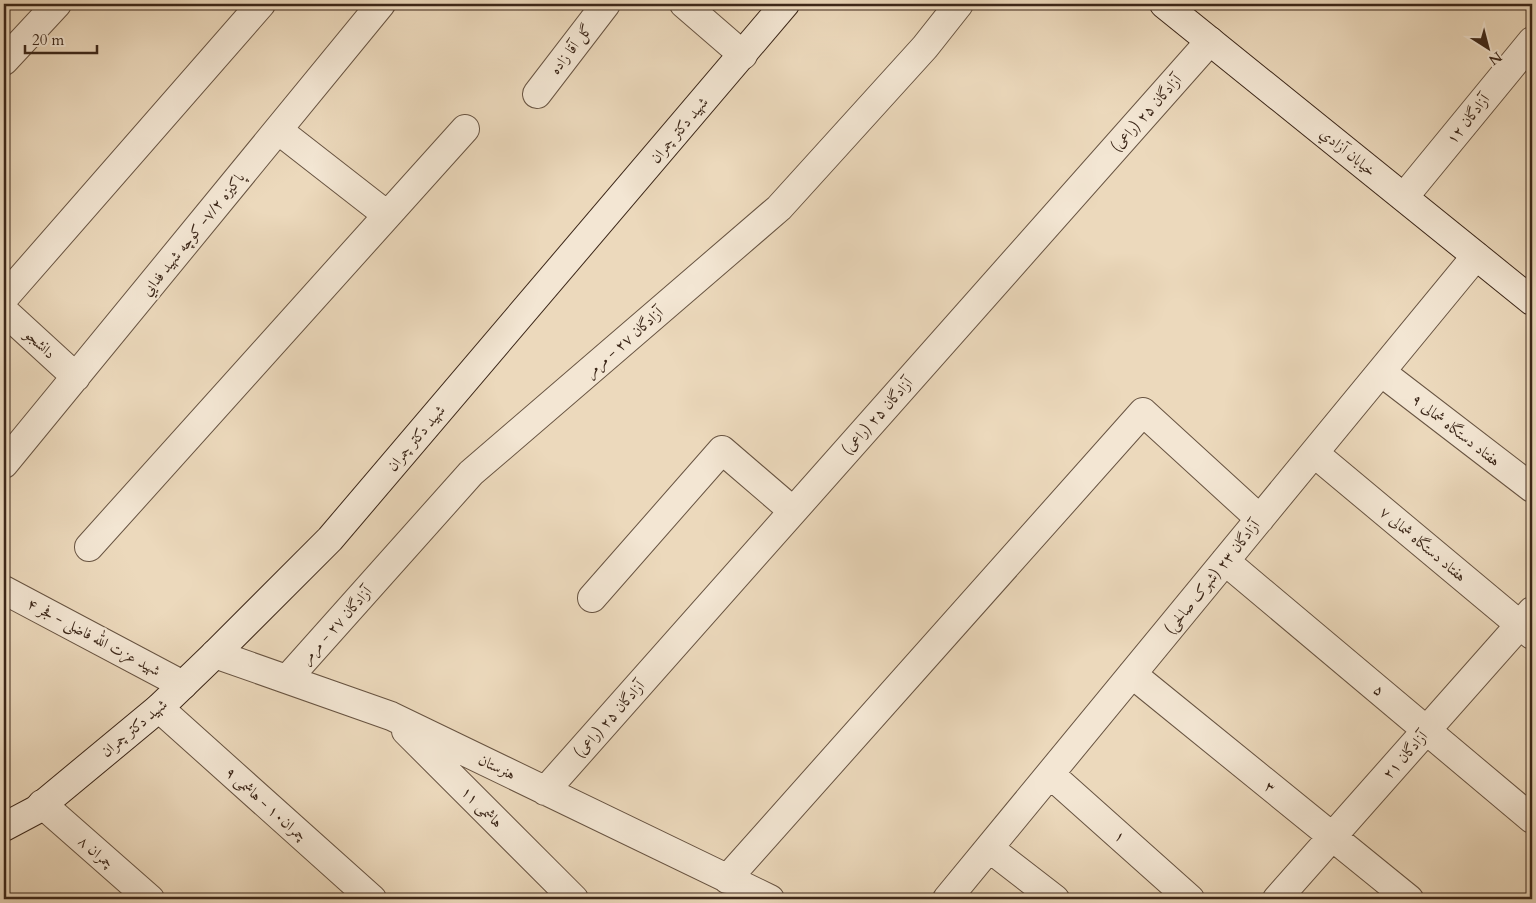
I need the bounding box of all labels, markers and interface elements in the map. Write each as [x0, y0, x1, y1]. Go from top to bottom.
street label: گل آقا زاده [545, 20, 597, 78]
scale bar [25, 22, 98, 54]
north arrow [1464, 22, 1514, 72]
text: 20 m [32, 30, 64, 50]
text: N [1485, 47, 1506, 69]
street label: آزادگان ۲۵ (راعی) [1106, 69, 1187, 156]
street label: آزادگان ۱۲ [1442, 89, 1495, 148]
street label: شهید دکتر چمران [645, 93, 713, 167]
street label: خيابان آزادي [1315, 123, 1380, 182]
street label: پاکیزه ۷/۲- كوچه شهيد فدايي [137, 167, 251, 301]
street label: آزادگان ۲۷ - مرمر [581, 301, 669, 382]
street label: دانشجو [19, 323, 60, 363]
street label: آزادگان ۲۵ (راعی) [837, 372, 918, 459]
street label: هفتاد دستگاه شمالی ۹ [1408, 389, 1504, 471]
street label: شهید دکتر چمران [382, 401, 450, 475]
street label: هفتاد دستگاه شمالی ۷ [1376, 502, 1470, 586]
street label: آزادگان ۲۳ (شهرک صالحی) [1160, 515, 1266, 639]
street label: آزادگان ۲۷ - مرمر [296, 581, 378, 669]
street label: شهید عزت الله فاضلی - فجر ۴ [23, 592, 165, 681]
street label: آزادگان ۲۵ (راعی) [569, 675, 650, 762]
street label: ۵ [1369, 680, 1389, 700]
street label: شهید دکتر چمران [97, 694, 171, 762]
street label: آزادگان ۲۱ [1378, 725, 1433, 783]
street label: هنرستان [475, 749, 519, 785]
street label: چمران۱۰ - هاشمی ۹ [221, 762, 311, 846]
street label: ۳ [1260, 776, 1280, 798]
street label: هاشمی ۱۱ [456, 782, 507, 833]
street label: ۱ [1110, 826, 1130, 846]
street label: چمران ۸ [74, 831, 118, 873]

